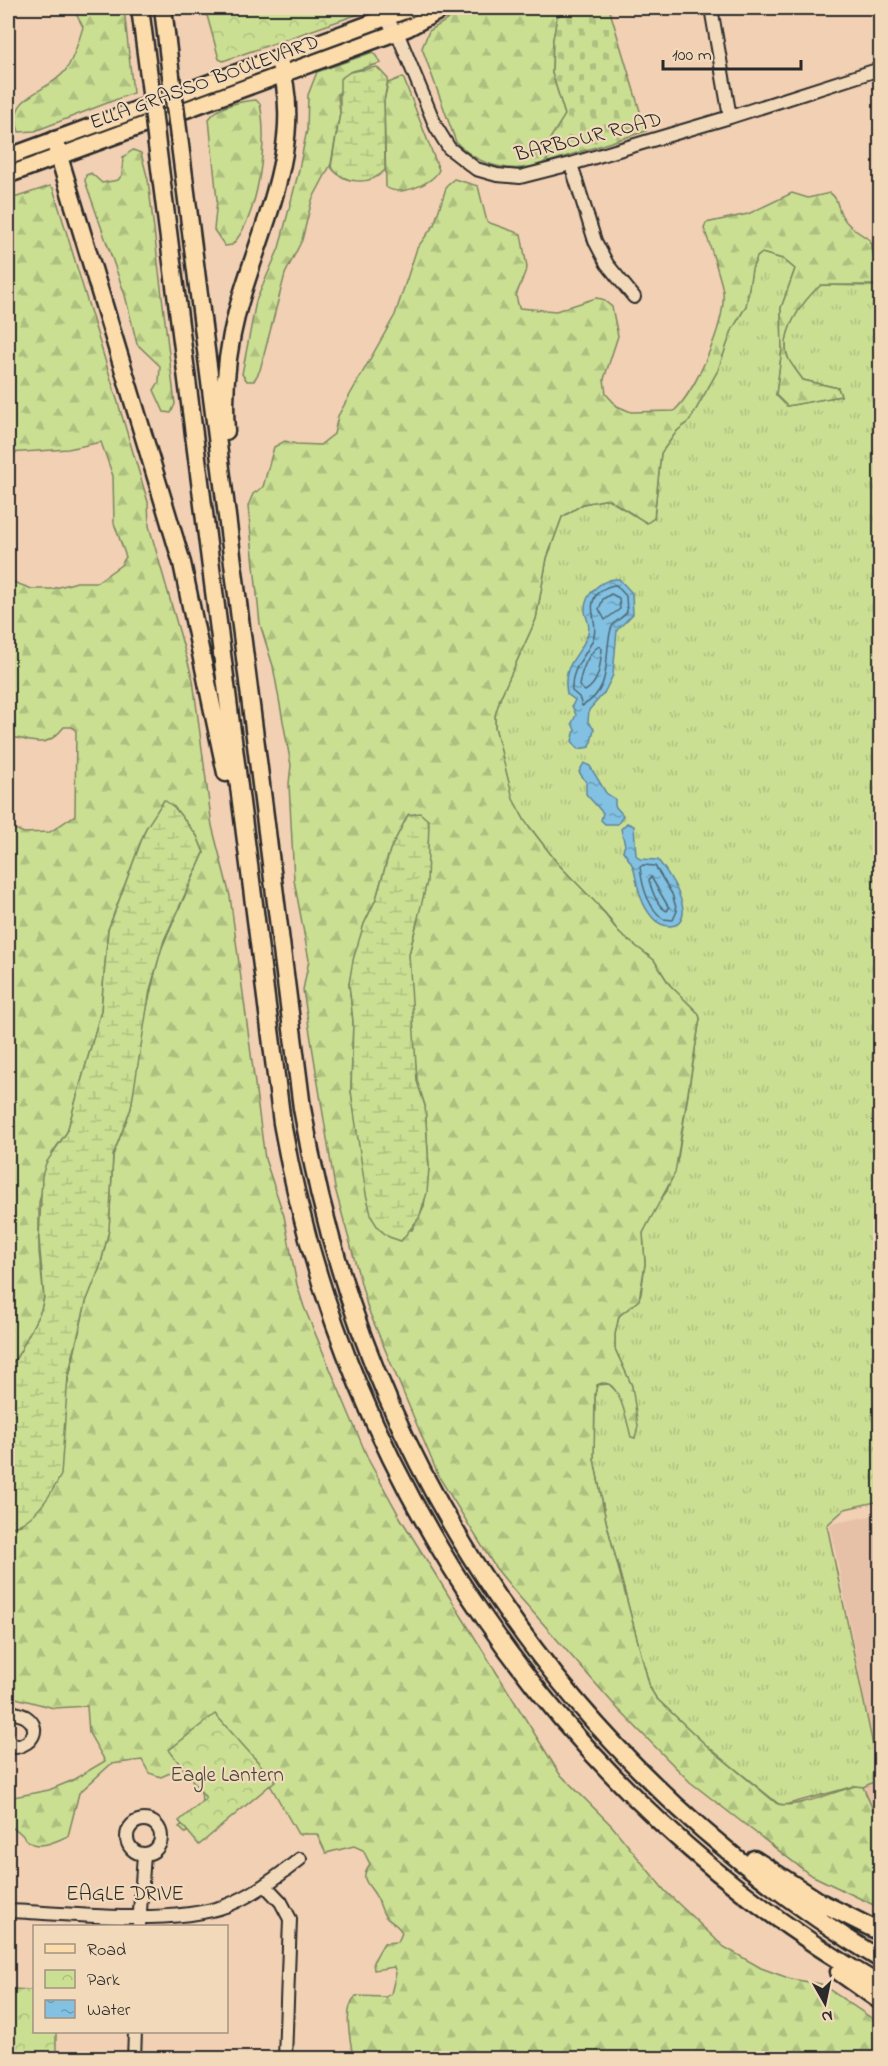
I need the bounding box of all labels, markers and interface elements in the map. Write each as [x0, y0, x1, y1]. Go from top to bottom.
street label: ELLA GRASSO BOULEVARD [86, 27, 323, 138]
scale bar [663, 33, 801, 71]
text: 100 m [672, 43, 712, 69]
street label: BARBOUR ROAD [511, 105, 665, 171]
park label: Eagle Lantern [170, 1761, 284, 1793]
street label: EAGLE DRIVE [66, 1880, 184, 1910]
legend [33, 1925, 228, 2033]
text: Road [87, 1938, 126, 1964]
text: Park [87, 1968, 120, 1994]
north arrow [795, 1973, 855, 2033]
text: Water [87, 1998, 131, 2024]
text: N [820, 2003, 834, 2029]

